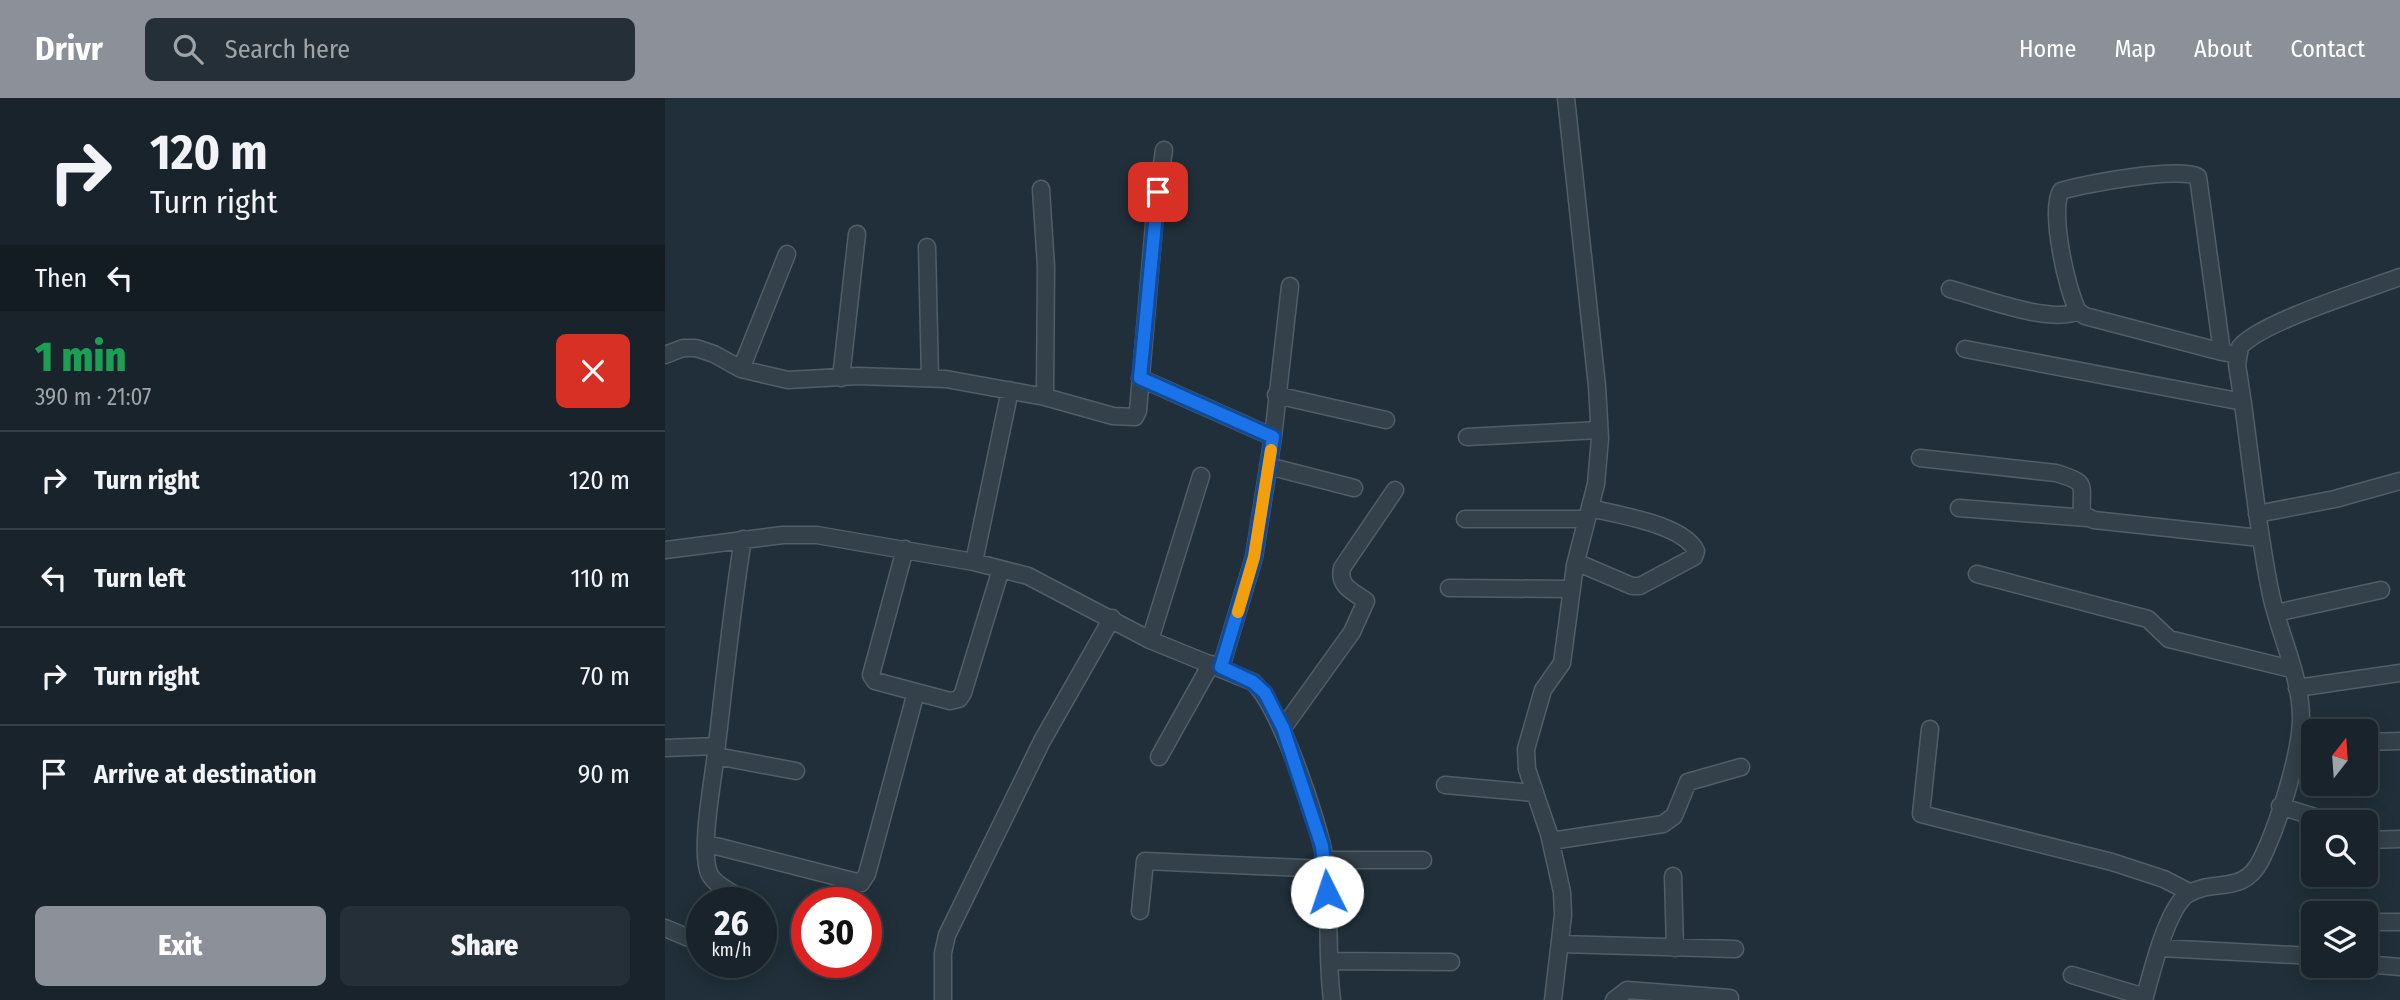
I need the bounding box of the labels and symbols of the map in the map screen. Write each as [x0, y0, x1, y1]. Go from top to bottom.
pin [1128, 162, 1188, 222]
north arrow [2301, 719, 2378, 796]
position arrow [1290, 855, 1364, 929]
speed limit sign: 30 [791, 887, 882, 978]

